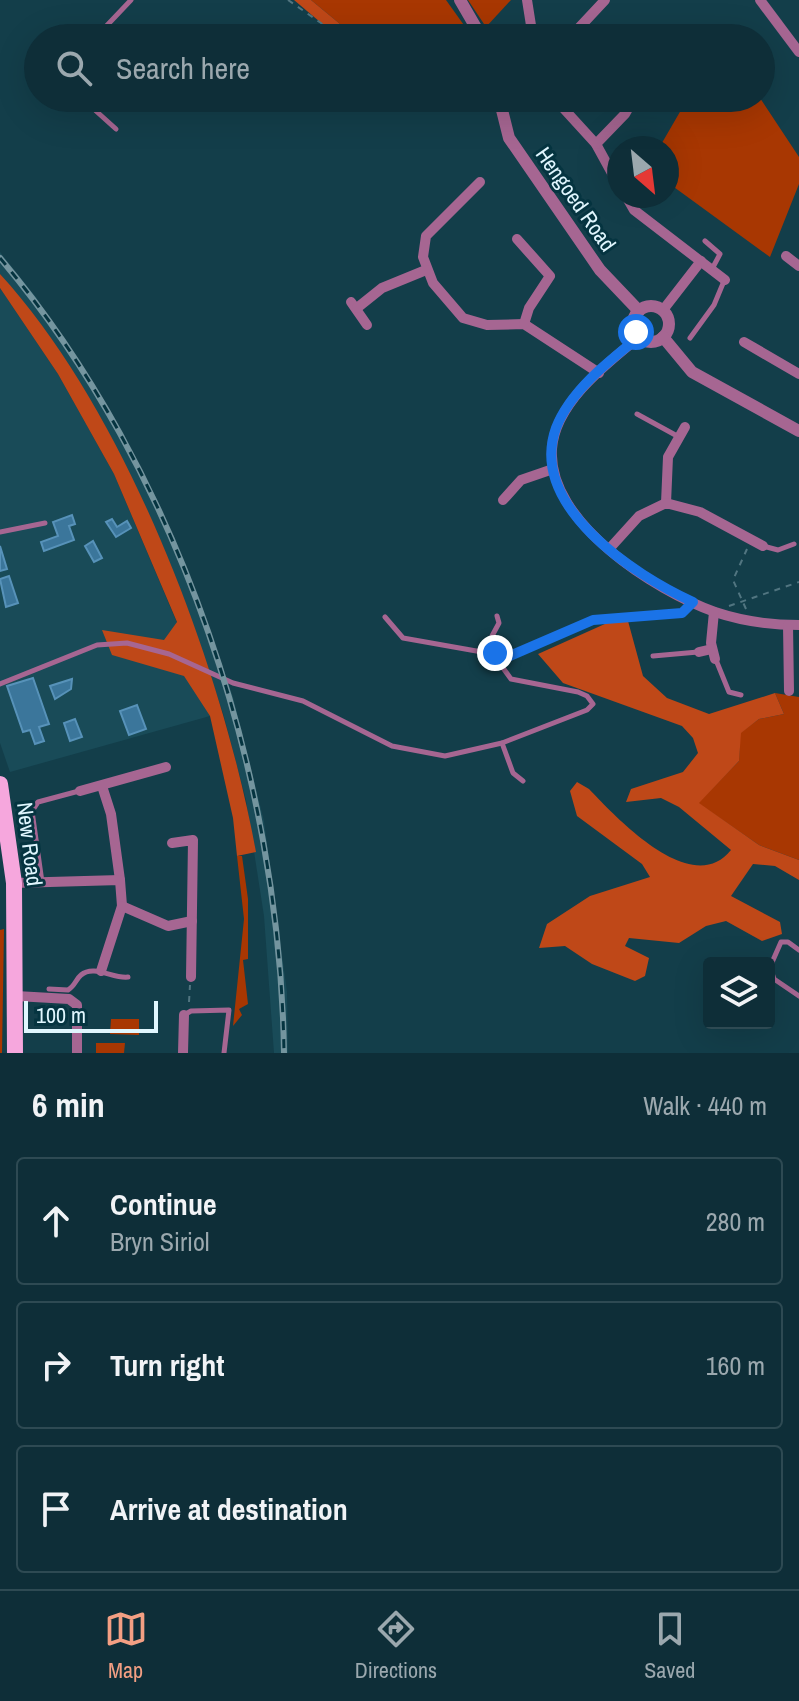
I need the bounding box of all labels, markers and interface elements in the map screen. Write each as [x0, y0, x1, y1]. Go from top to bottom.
search box [24, 24, 775, 112]
icon: search [52, 46, 96, 90]
text: Search here [116, 48, 250, 88]
north arrow [607, 136, 679, 208]
street label: Hengoed Road [529, 141, 623, 257]
route start [618, 314, 654, 350]
route end [477, 635, 513, 671]
street label: New Road [10, 800, 50, 888]
map controls [703, 957, 775, 1029]
button: layers [703, 957, 775, 1029]
scale bar [24, 997, 158, 1033]
text: 100 m [36, 1000, 86, 1030]
text: 6 min [32, 1082, 105, 1128]
text: Walk · 440 m [643, 1088, 767, 1123]
text: Continue [110, 1184, 217, 1224]
icon: ahead [34, 1199, 78, 1243]
text: 280 m [706, 1204, 765, 1239]
text: Bryn Siriol [110, 1224, 210, 1259]
icon: right [34, 1343, 78, 1387]
text: Turn right [110, 1345, 224, 1385]
text: 160 m [706, 1348, 765, 1383]
icon: arrive [34, 1487, 78, 1531]
text: Arrive at destination [110, 1489, 348, 1529]
tab: Map [104, 1607, 148, 1685]
tab: Directions [355, 1607, 437, 1685]
tab: Saved [644, 1607, 695, 1685]

